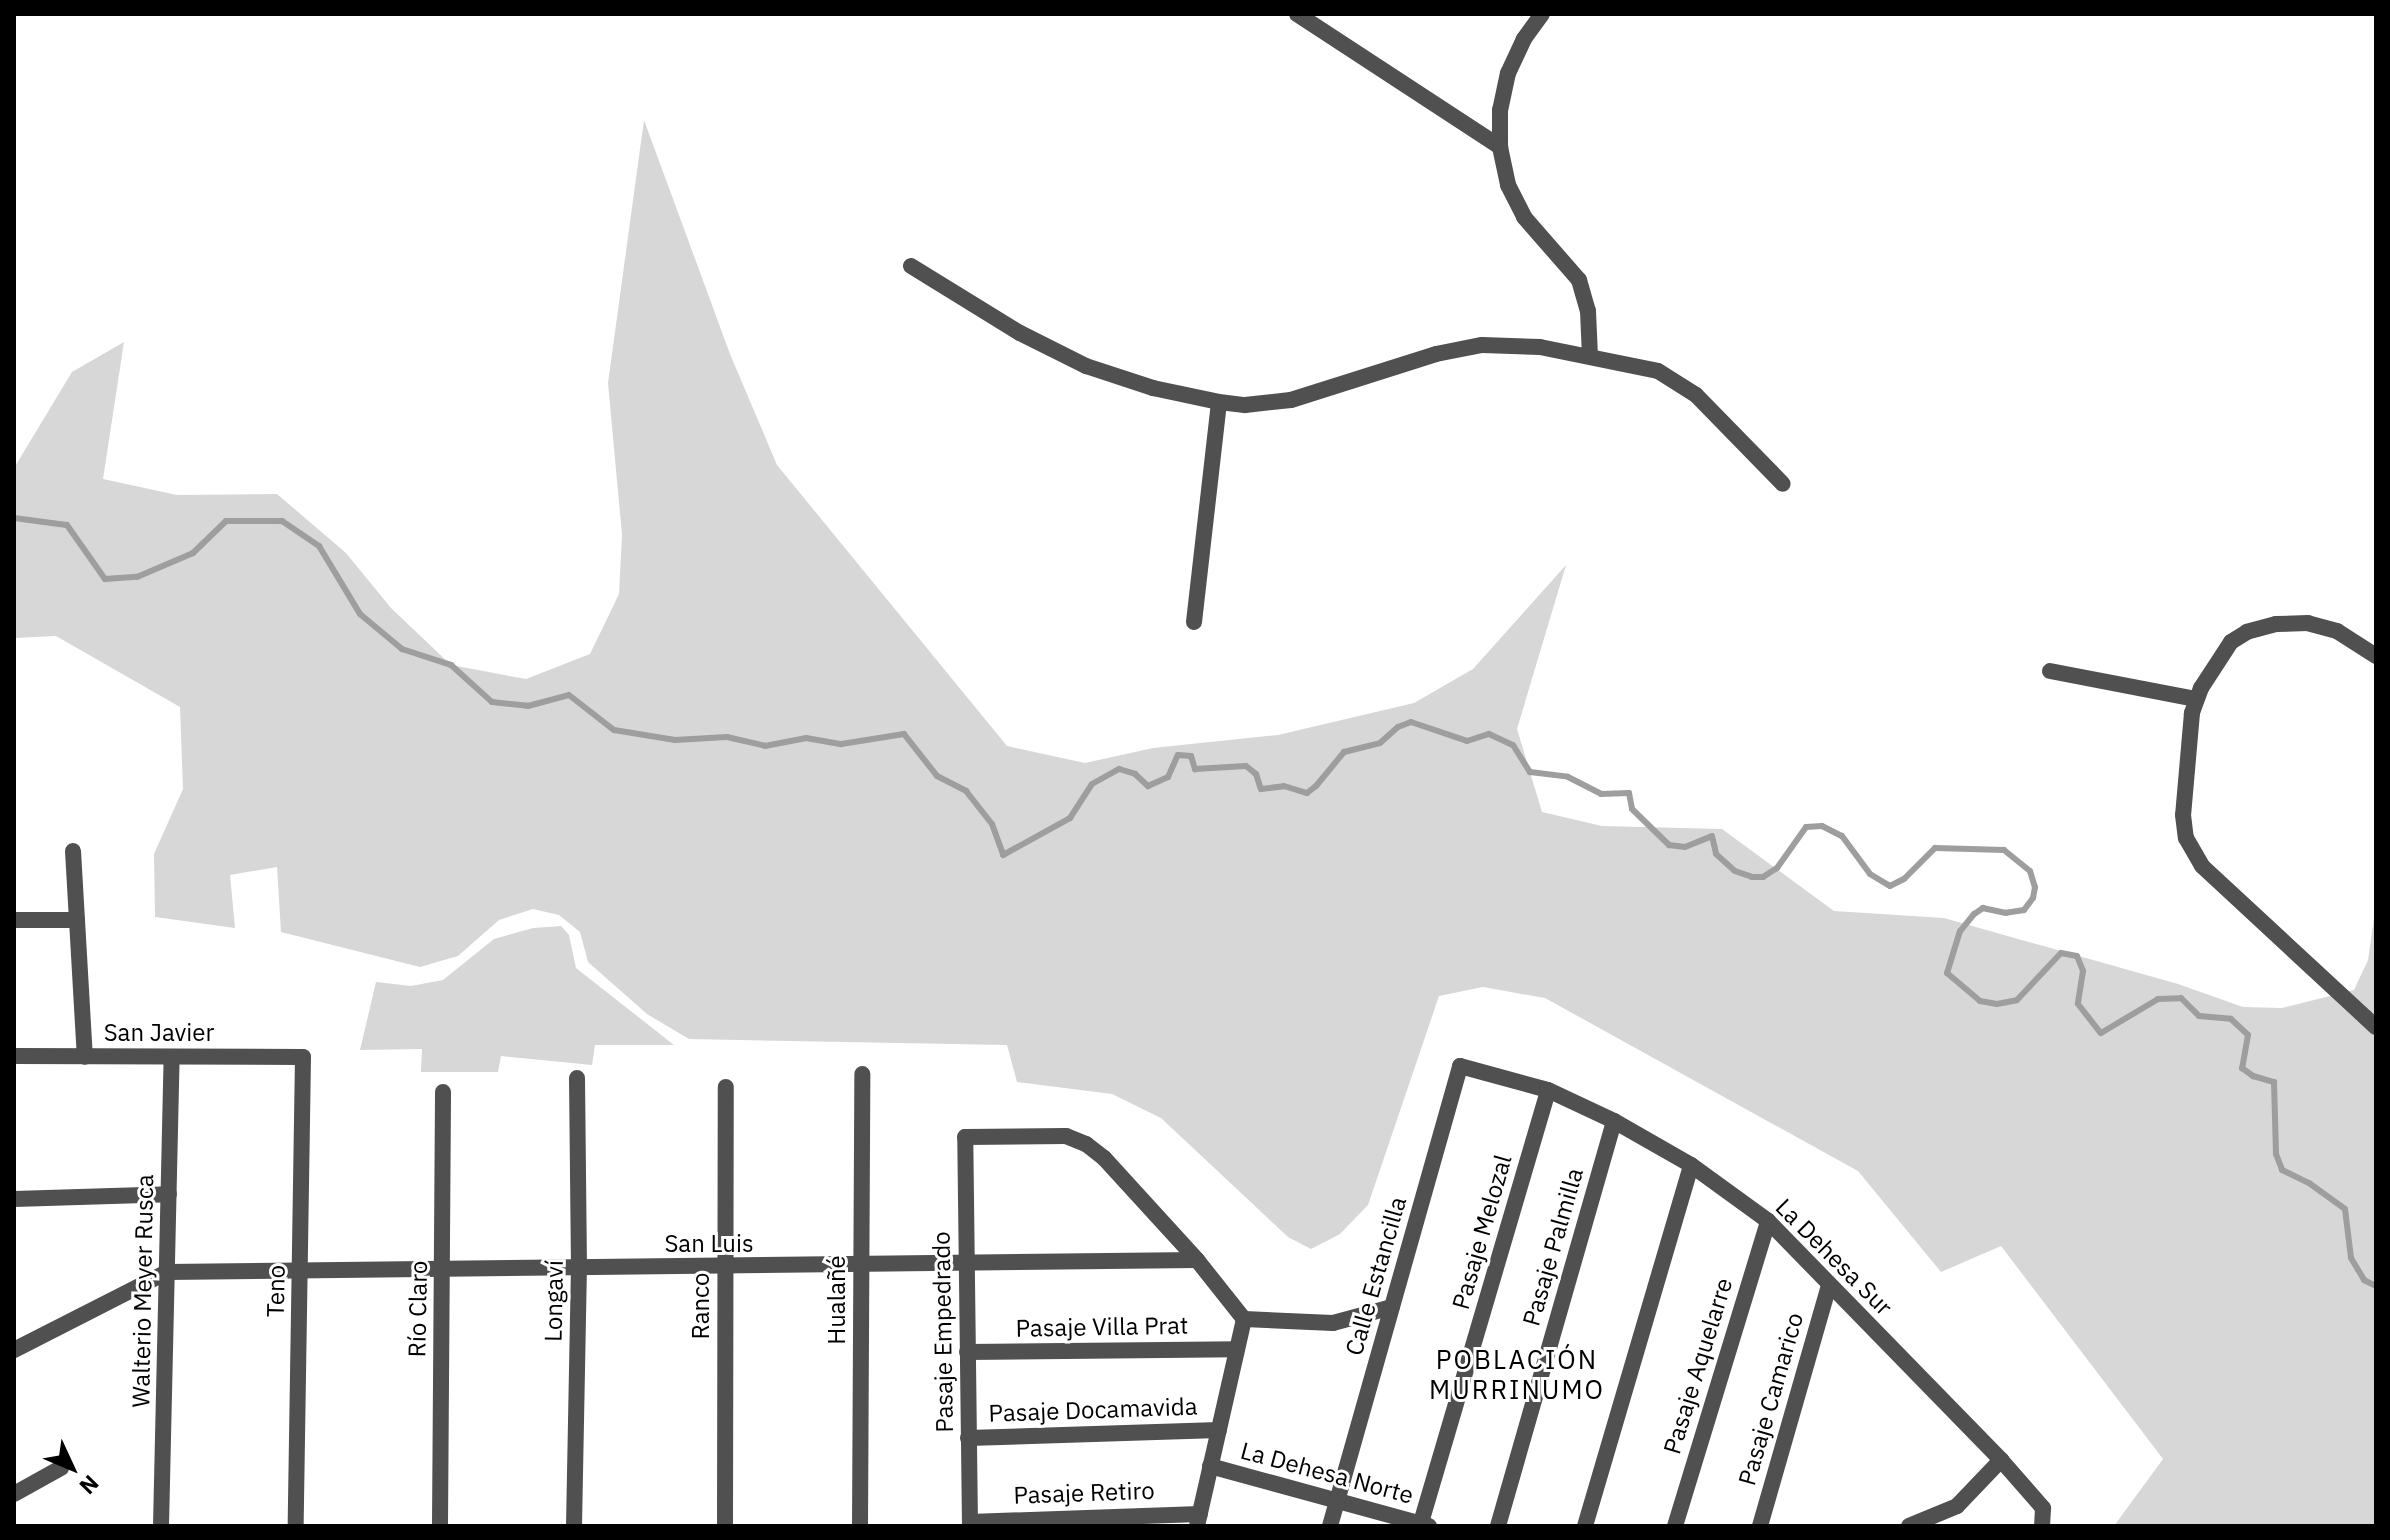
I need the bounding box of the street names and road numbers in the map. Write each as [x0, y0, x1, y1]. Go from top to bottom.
street label: San Javier [104, 1019, 214, 1047]
street label: Pasaje Melozal [1446, 1151, 1518, 1313]
street label: Pasaje Palmilla [1517, 1165, 1589, 1329]
street label: Walterio Meyer Rusca [127, 1174, 159, 1408]
street label: Calle Estancilla [1340, 1193, 1412, 1359]
street label: La Dehesa Sur [1770, 1193, 1898, 1321]
street label: San Luis [664, 1230, 754, 1258]
street label: Pasaje Empedrado [927, 1231, 959, 1433]
street label: Hualañé [823, 1255, 851, 1345]
street label: Río Claro [403, 1260, 433, 1358]
street label: Longaví [539, 1260, 569, 1342]
street label: Teno [261, 1265, 291, 1317]
street label: Ranco [687, 1273, 715, 1339]
street label: Pasaje Aquelarre [1658, 1274, 1738, 1458]
street label: Pasaje Camarico [1733, 1309, 1809, 1489]
street label: Pasaje Villa Prat [1015, 1311, 1189, 1343]
street label: Pasaje Docamavida [988, 1392, 1198, 1428]
street label: La Dehesa Norte [1238, 1436, 1416, 1510]
street label: Pasaje Retiro [1013, 1476, 1155, 1510]

